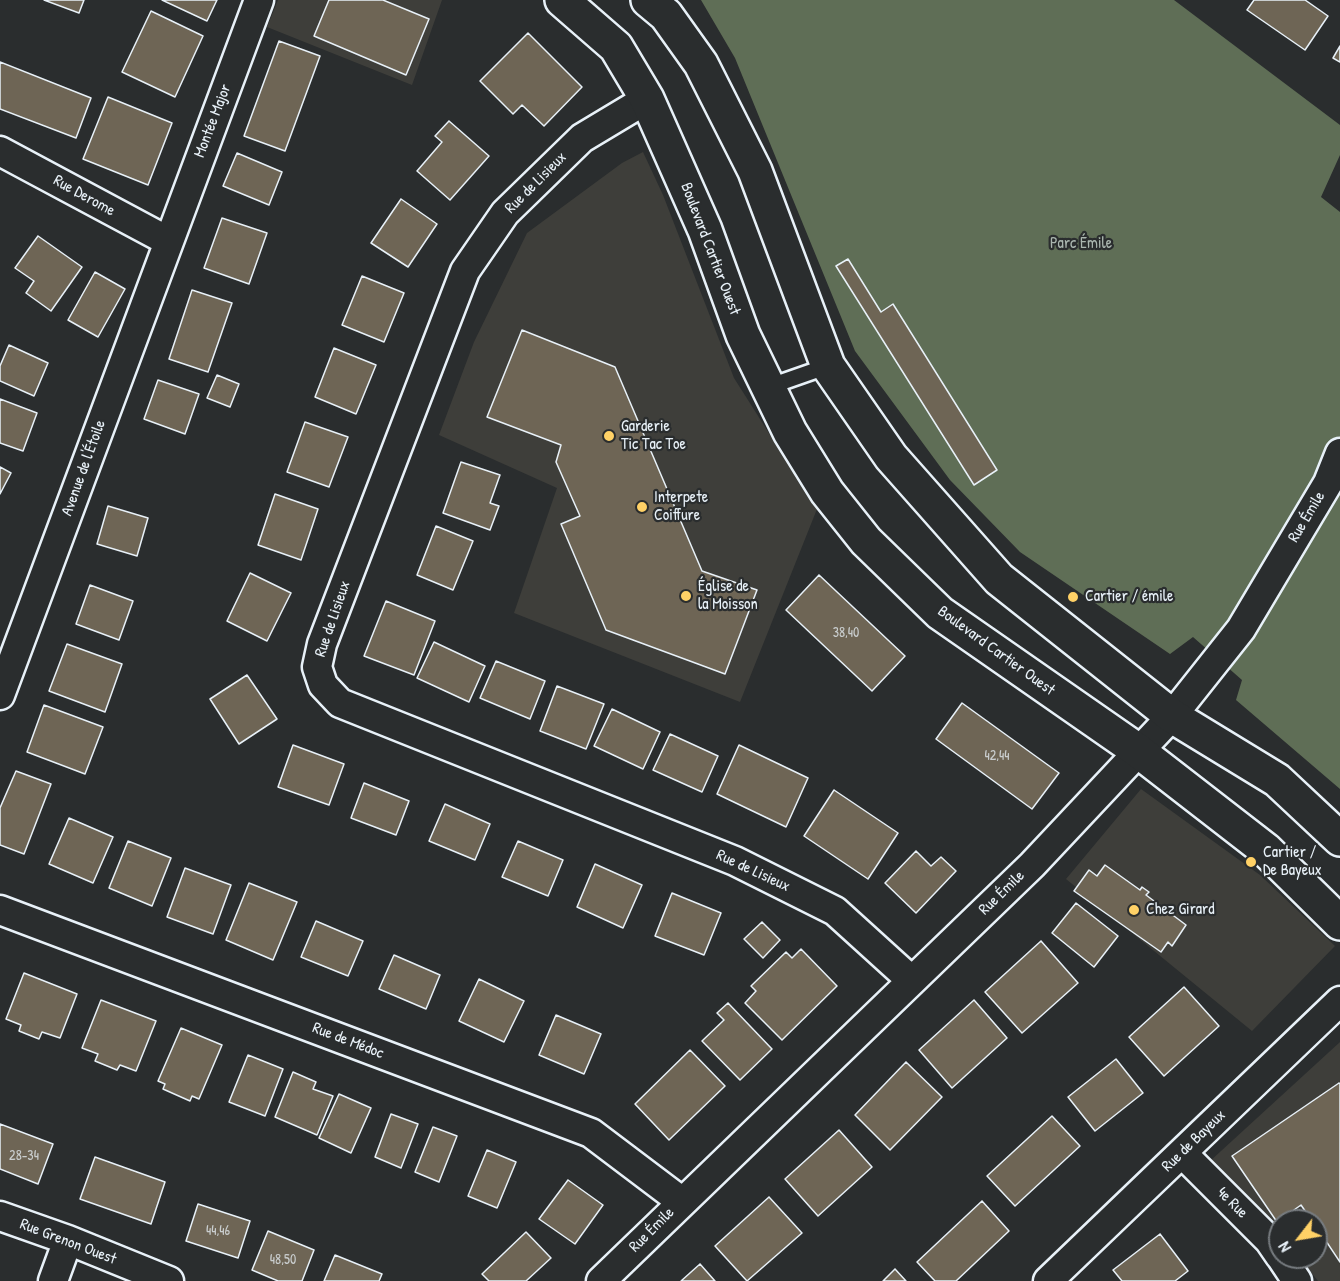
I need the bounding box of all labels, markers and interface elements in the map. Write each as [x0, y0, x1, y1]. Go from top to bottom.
street label: Montée Major [190, 81, 236, 161]
street label: Rue de Lisieux [501, 148, 571, 218]
street label: Rue Derome [50, 171, 118, 221]
street label: Boulevard Cartier Ouest [676, 180, 744, 318]
park label: Parc Émile [1050, 234, 1112, 254]
street label: Avenue de l'Étoile [58, 417, 110, 519]
place label: Garderie Tic Tac Toe [621, 417, 686, 455]
marker: Garderie Tic Tac Toe [602, 429, 616, 443]
place label: Interpete Coiffure [654, 488, 708, 526]
street label: Rue Émile [1284, 488, 1330, 546]
marker: Interpete Coiffure [635, 500, 649, 514]
place label: Église de la Moisson [698, 577, 758, 615]
street label: Rue de Lisieux [311, 578, 355, 660]
place label: Cartier / émile [1085, 587, 1173, 607]
marker: Église de la Moisson [679, 589, 693, 603]
marker: Cartier / émile [1066, 590, 1080, 604]
street label: Boulevard Cartier Ouest [934, 602, 1058, 700]
house number: 38,40 [833, 625, 859, 641]
house number: 42,44 [984, 748, 1010, 764]
place label: Cartier / De Bayeux [1263, 843, 1322, 881]
street label: Rue de Lisieux [713, 846, 793, 896]
marker: Cartier / De Bayeux [1244, 855, 1258, 869]
street label: Rue Émile [975, 867, 1029, 919]
place label: Chez Girard [1146, 900, 1214, 920]
marker: Chez Girard [1127, 903, 1141, 917]
street label: Rue de Médoc [310, 1019, 386, 1063]
street label: Rue de Bayeux [1158, 1106, 1230, 1176]
house number: 28-34 [9, 1148, 39, 1164]
street label: 4e Rue [1212, 1183, 1252, 1223]
street label: Rue Émile [625, 1203, 679, 1257]
north arrow [1268, 1209, 1328, 1269]
street label: Rue Grenon Ouest [17, 1215, 119, 1269]
house number: 44,46 [206, 1223, 230, 1239]
text: N [1273, 1238, 1296, 1257]
house number: 48,50 [270, 1252, 296, 1268]

